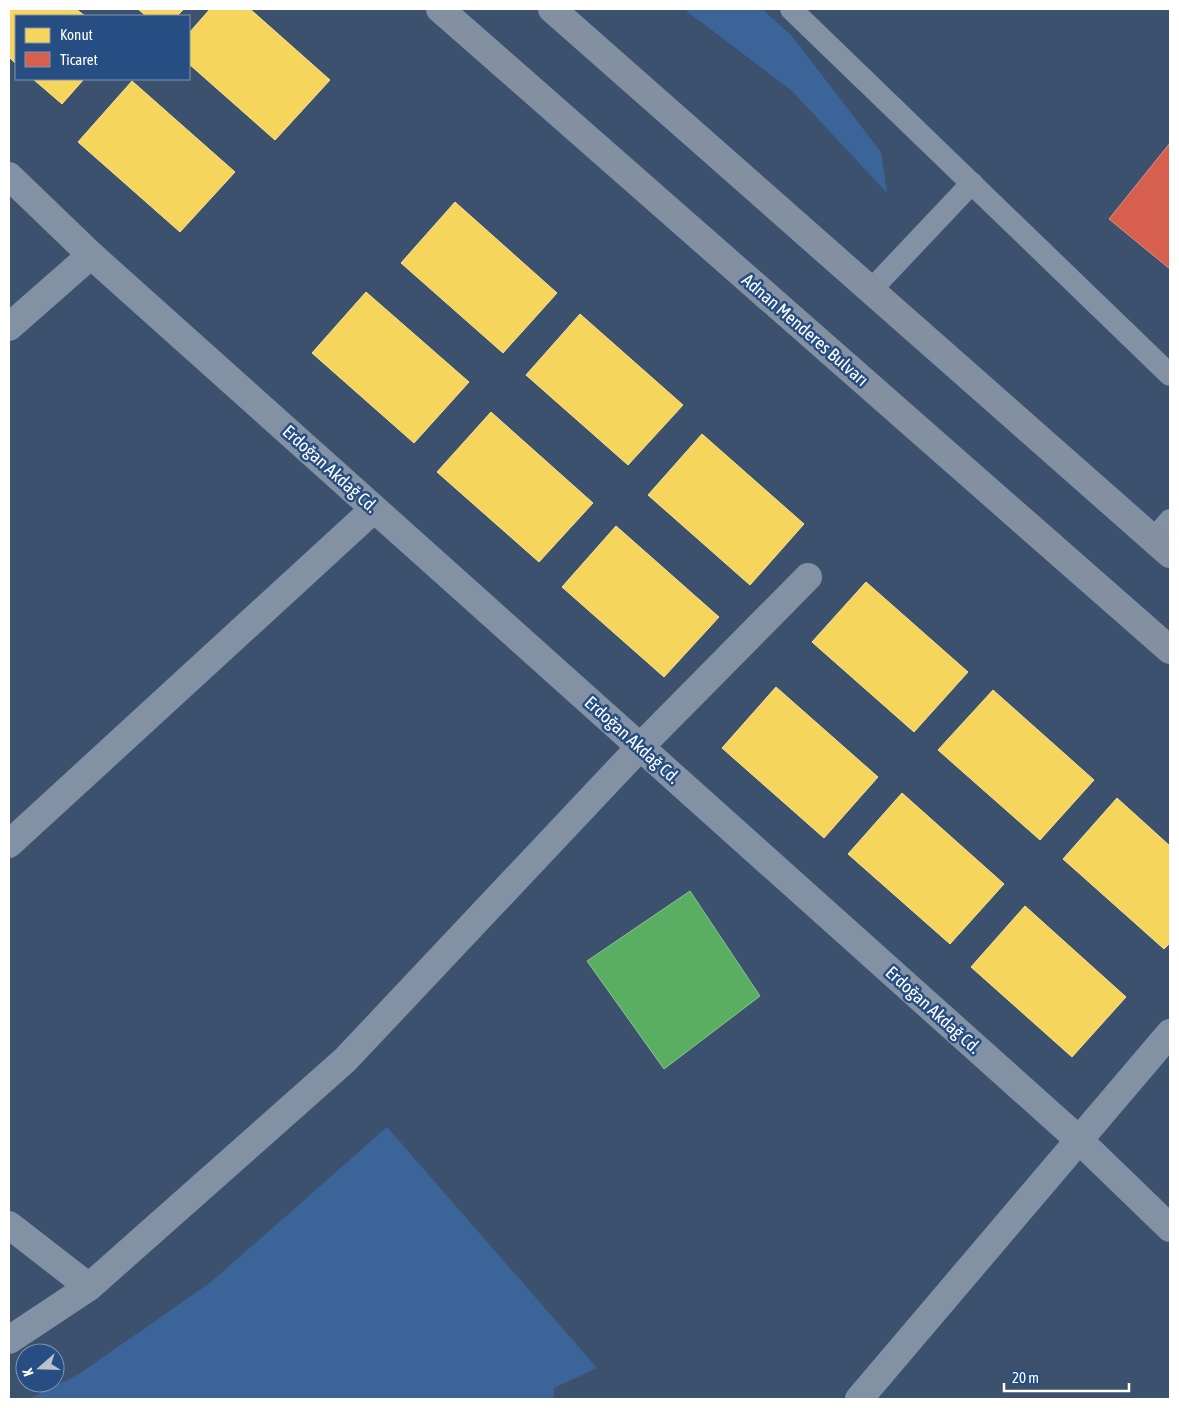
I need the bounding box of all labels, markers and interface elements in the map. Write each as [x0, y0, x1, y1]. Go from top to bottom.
legend [15, 15, 190, 80]
text: Konut [60, 26, 93, 43]
text: Ticaret [60, 51, 98, 68]
street label: Adnan Menderes Bulvarı [738, 269, 873, 390]
street label: Erdoğan Akdağ Cd. [279, 421, 382, 517]
street label: Erdoğan Akdağ Cd. [581, 692, 684, 788]
street label: Erdoğan Akdağ Cd. [882, 962, 985, 1058]
north arrow [15, 1343, 65, 1393]
scale bar [1004, 1360, 1129, 1392]
text: K [19, 1366, 36, 1378]
text: 20 m [1012, 1369, 1039, 1386]

